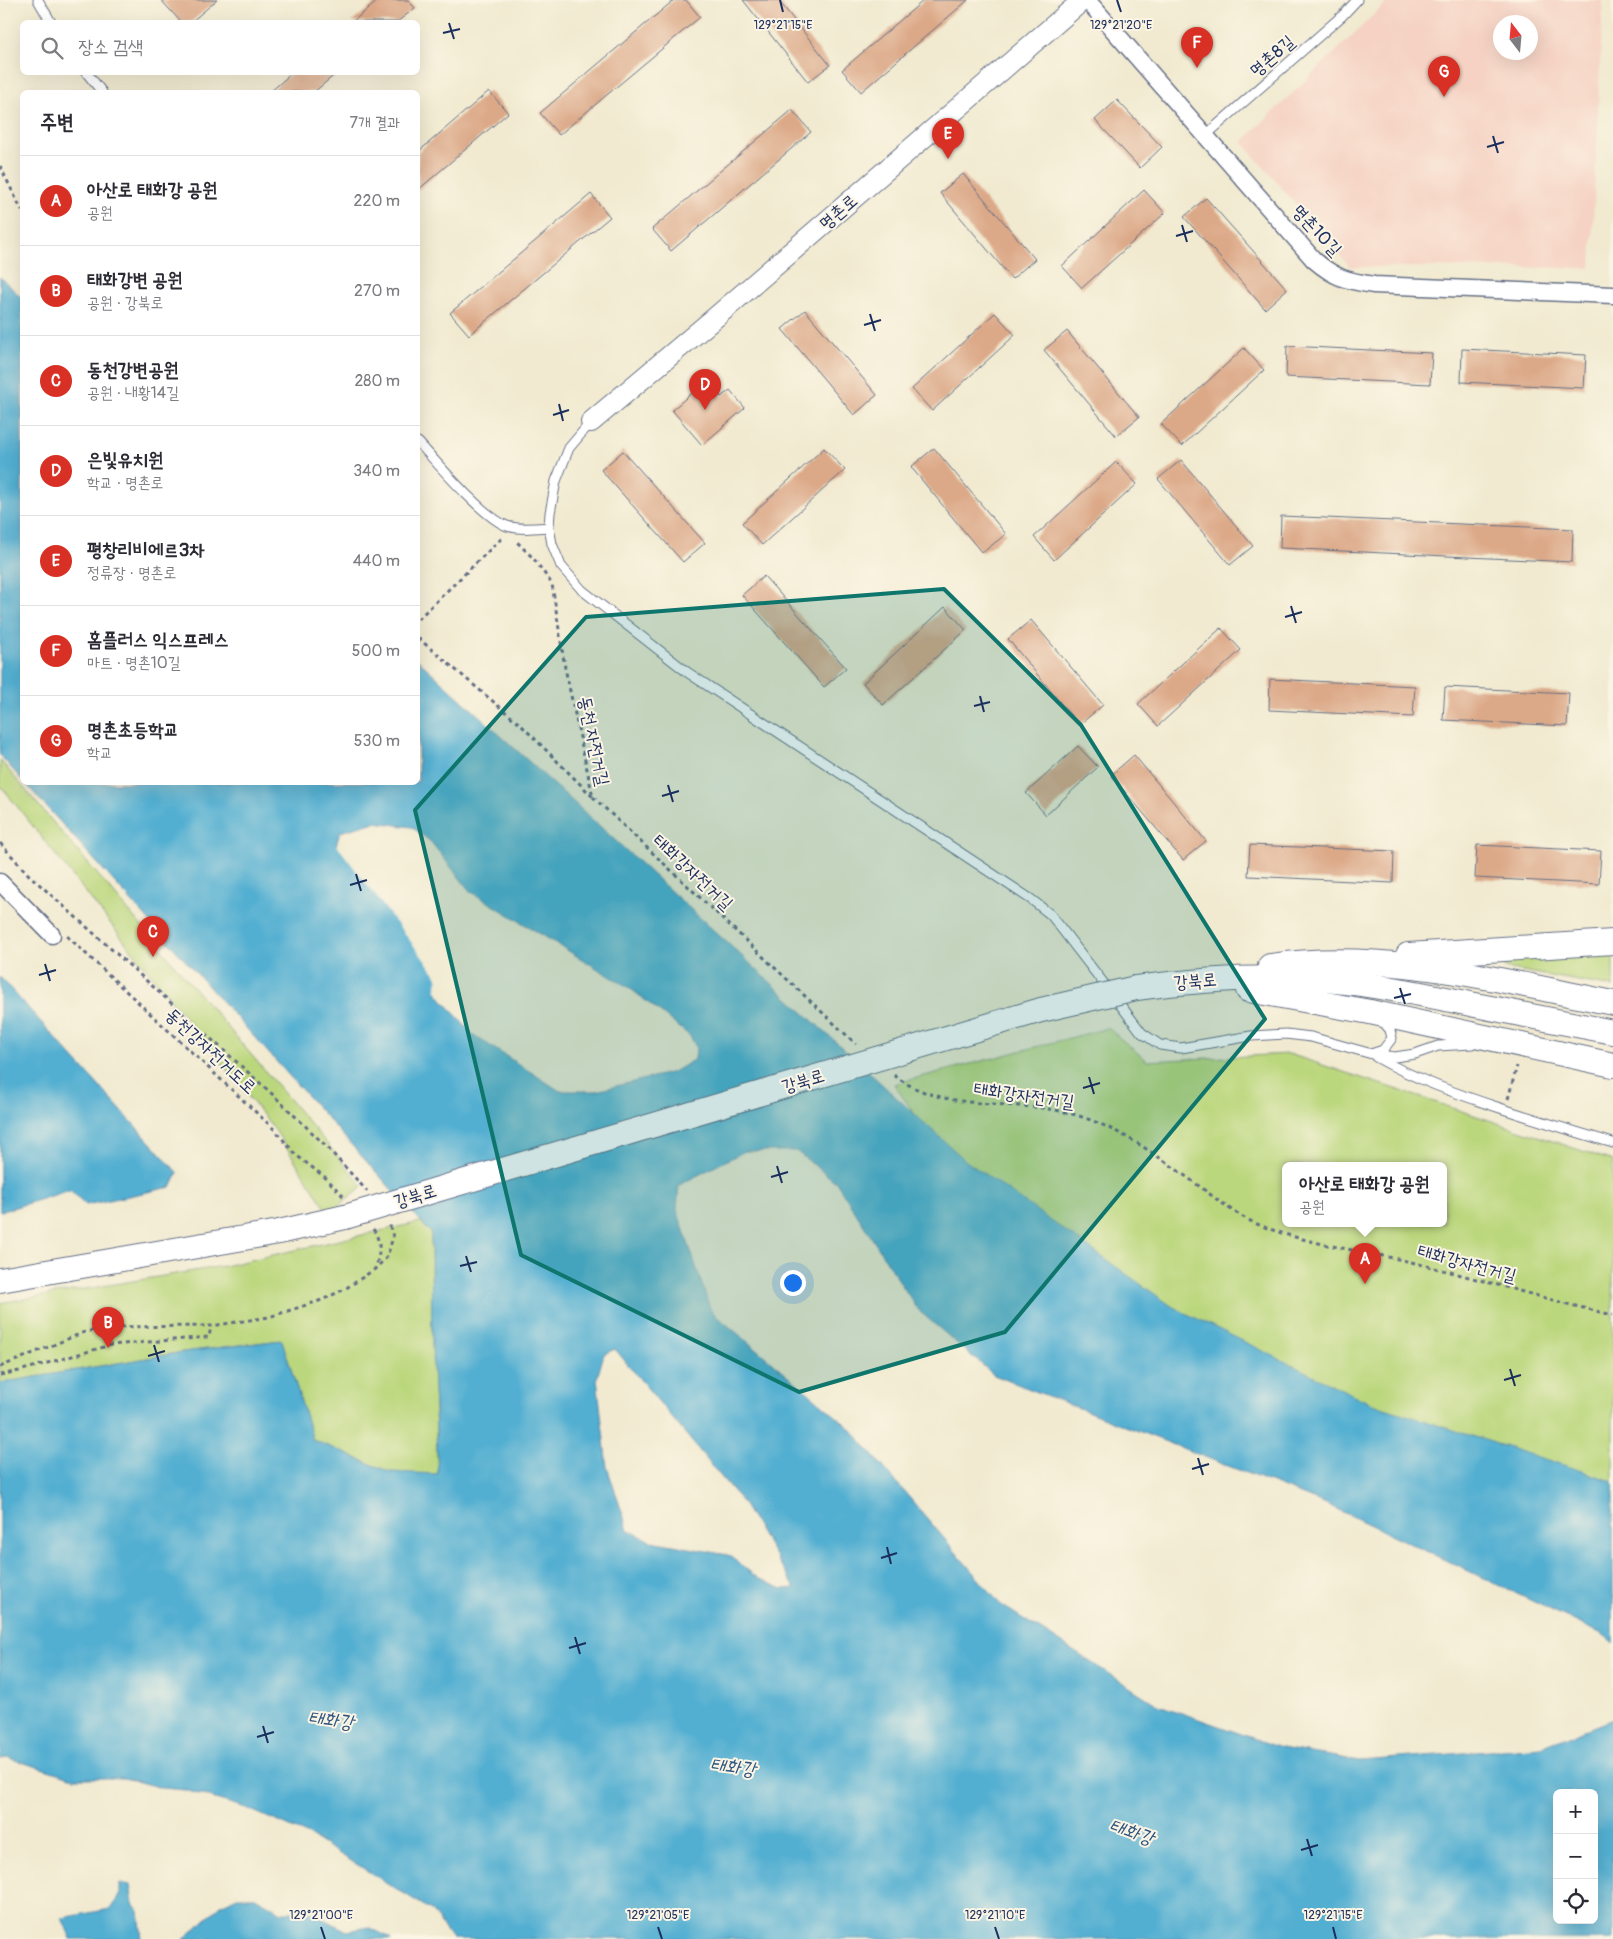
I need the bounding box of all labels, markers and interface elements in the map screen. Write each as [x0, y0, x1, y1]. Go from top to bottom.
north arrow [1493, 15, 1538, 60]
text: 129°21'15"E [754, 18, 812, 33]
text: 129°21'20"E [1090, 18, 1152, 33]
search box [20, 20, 420, 75]
pin: F [1181, 27, 1213, 68]
street label: 명촌8길 [1245, 30, 1300, 82]
icon: search [38, 34, 66, 62]
text: 장소 검색 [78, 35, 143, 59]
pin: G [1428, 56, 1460, 97]
text: 주변 [40, 109, 74, 136]
text: 7개 결과 [349, 113, 400, 133]
pin: E [932, 118, 964, 159]
text: 아산로 태화강 공원 [87, 178, 218, 202]
street label: 명촌로 [814, 189, 862, 235]
text: A [51, 191, 61, 211]
text: 220 m [354, 191, 400, 211]
street label: 명촌10길 [1287, 200, 1347, 262]
text: 공원 [87, 203, 113, 223]
text: 태화강변 공원 [87, 268, 183, 292]
text: B [51, 281, 61, 301]
text: 270 m [354, 281, 400, 301]
text: 공원 · 강북로 [87, 293, 164, 313]
text: 동천강변공원 [87, 358, 179, 382]
pin: D [689, 369, 721, 410]
text: C [51, 371, 61, 391]
text: 280 m [354, 371, 400, 391]
text: 공원 · 내황14길 [87, 383, 179, 403]
text: 은빛유치원 [87, 448, 163, 472]
text: D [51, 461, 61, 481]
text: 340 m [353, 461, 400, 481]
text: 학교 · 명촌로 [87, 473, 164, 493]
text: 평창리비에르3차 [87, 538, 205, 562]
text: E [52, 551, 60, 571]
text: 440 m [353, 551, 400, 571]
text: 정류장 · 명촌로 [87, 563, 176, 583]
text: 홈플러스 익스프레스 [87, 628, 229, 652]
text: F [51, 641, 61, 661]
text: 500 m [352, 641, 400, 661]
text: 마트 · 명촌10길 [87, 653, 181, 673]
street label: 동천 자전거길 [573, 694, 614, 788]
text: 명촌초등학교 [87, 718, 179, 742]
text: G [51, 731, 61, 751]
text: 530 m [354, 731, 400, 751]
text: 학교 [87, 743, 113, 763]
street label: 태화강자전거길 [648, 829, 738, 916]
pin: C [137, 916, 169, 957]
street label: 강북로 [1172, 968, 1218, 995]
street label: 동천강자전거도로 [160, 1003, 261, 1099]
street label: 강북로 [779, 1064, 827, 1099]
street label: 태화강자전거길 [972, 1077, 1076, 1114]
popup [1282, 1162, 1447, 1227]
text: 아산로 태화강 공원 [1299, 1172, 1430, 1196]
street label: 강북로 [391, 1179, 439, 1214]
text: 공원 [1299, 1197, 1325, 1217]
street label: 태화강자전거길 [1415, 1239, 1519, 1288]
pin: A [1349, 1243, 1381, 1284]
your location [780, 1270, 806, 1296]
pin: B [92, 1307, 124, 1348]
water label: 태화강 [307, 1705, 358, 1735]
water label: 태화강 [709, 1752, 760, 1782]
map controls [1553, 1789, 1598, 1924]
button: + [1553, 1789, 1598, 1834]
water label: 태화강 [1106, 1813, 1160, 1852]
button: − [1553, 1834, 1598, 1879]
button: locate [1553, 1879, 1598, 1924]
text: 129°21'00"E [289, 1908, 353, 1923]
text: 129°21'05"E [627, 1908, 689, 1923]
text: 129°21'10"E [965, 1908, 1025, 1923]
text: 129°21'15"E [1304, 1908, 1362, 1923]

